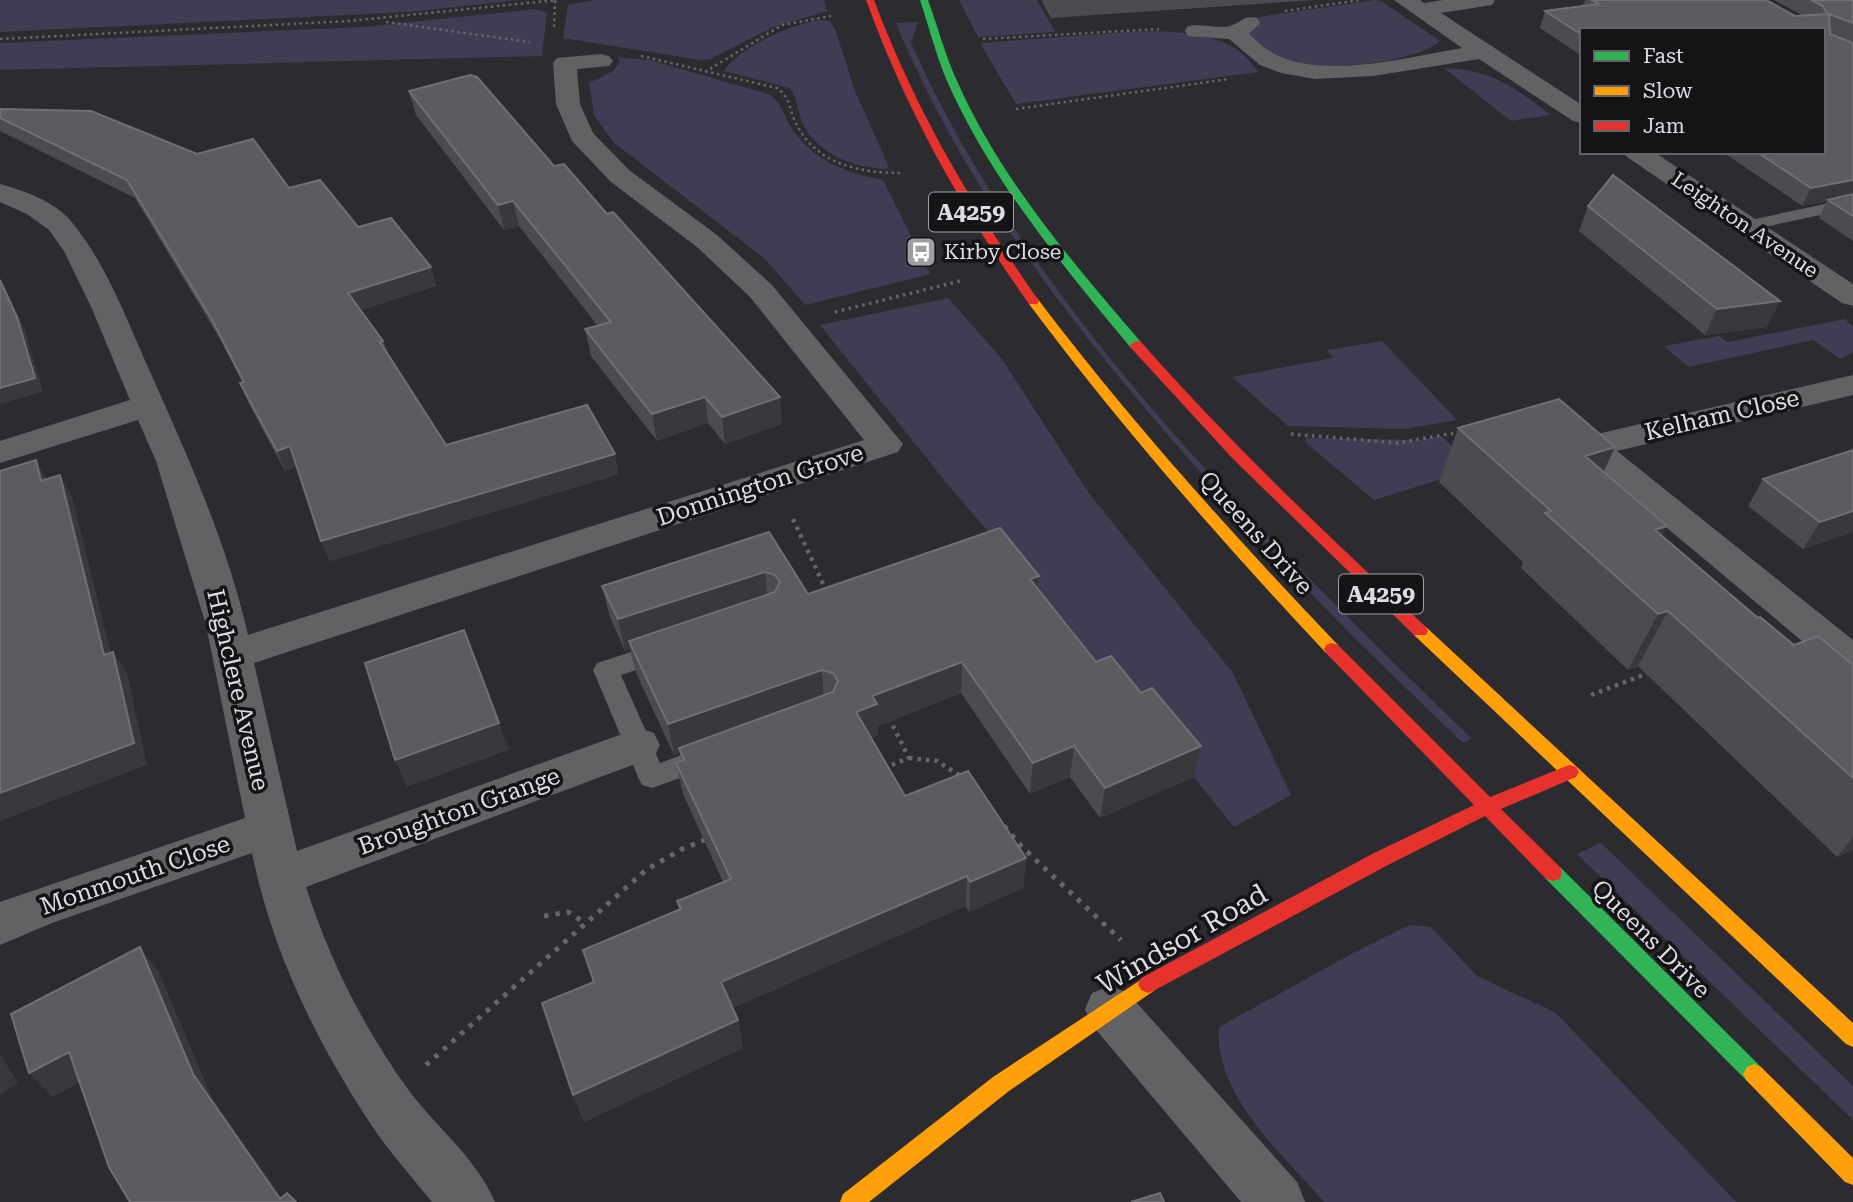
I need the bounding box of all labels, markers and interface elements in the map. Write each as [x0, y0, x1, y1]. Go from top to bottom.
legend [1580, 28, 1825, 154]
text: Fast [1643, 44, 1684, 68]
text: Slow [1643, 79, 1693, 103]
text: Jam [1643, 114, 1685, 138]
street label: Leighton Avenue [1667, 167, 1823, 283]
road number: A4259 [929, 192, 1013, 232]
bus stop icon: Kirby Close [904, 235, 938, 269]
place label: Kirby Close [944, 240, 1061, 264]
street label: Kelham Close [1642, 384, 1802, 446]
street label: Donnington Grove [653, 438, 867, 532]
street label: Queens Drive [1193, 466, 1319, 600]
road number: A4259 [1339, 574, 1423, 614]
street label: Highclere Avenue [201, 587, 275, 793]
street label: Broughton Grange [354, 761, 564, 861]
street label: Monmouth Close [36, 829, 234, 921]
street label: Queens Drive [1586, 874, 1716, 1004]
street label: Windsor Road [1091, 877, 1273, 1001]

